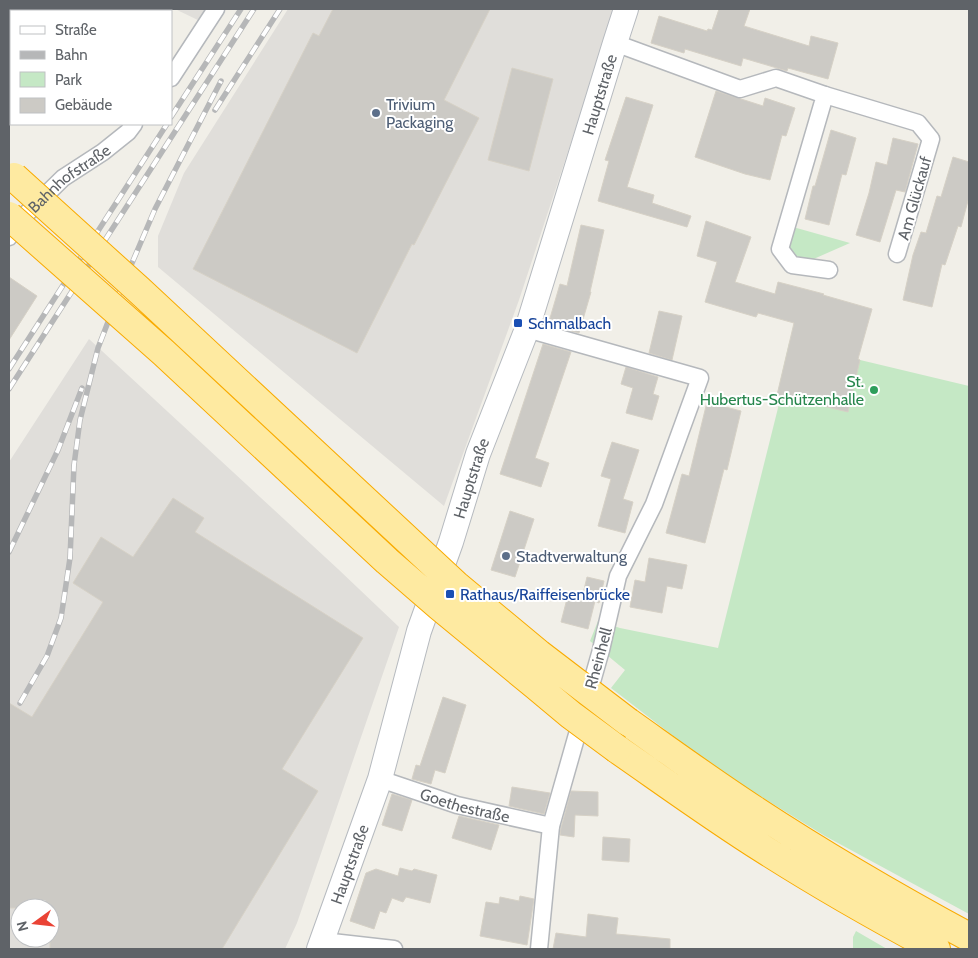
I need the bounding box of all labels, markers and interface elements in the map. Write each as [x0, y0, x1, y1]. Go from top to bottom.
legend [10, 10, 172, 125]
text: Straße [55, 21, 97, 39]
text: Bahn [55, 46, 88, 64]
street label: Hauptstraße [578, 52, 621, 137]
text: Park [55, 71, 82, 89]
place label: Trivium Packaging [386, 95, 454, 132]
text: Gebäude [55, 96, 112, 114]
marker: Trivium Packaging [370, 107, 382, 119]
street label: Bahnhofstraße [24, 141, 114, 217]
street label: Am Glückauf [893, 154, 936, 242]
place label: Schmalbach [528, 314, 611, 333]
marker: Schmalbach [512, 317, 524, 329]
place label: St. Hubertus-Schützenhalle [700, 372, 864, 409]
marker: St. Hubertus-Schützenhalle [868, 384, 880, 396]
street label: Hauptstraße [450, 435, 493, 521]
place label: Stadtverwaltung [516, 547, 628, 566]
marker: Stadtverwaltung [500, 550, 512, 562]
place label: Rathaus/Raiffeisenbrücke [460, 585, 630, 604]
marker: Rathaus/Raiffeisenbrücke [444, 588, 456, 600]
street label: Rheinhell [581, 625, 616, 691]
street label: Goethestraße [418, 784, 511, 826]
street label: Hauptstraße [327, 822, 373, 907]
north arrow [10, 898, 60, 948]
text: N [12, 919, 32, 933]

